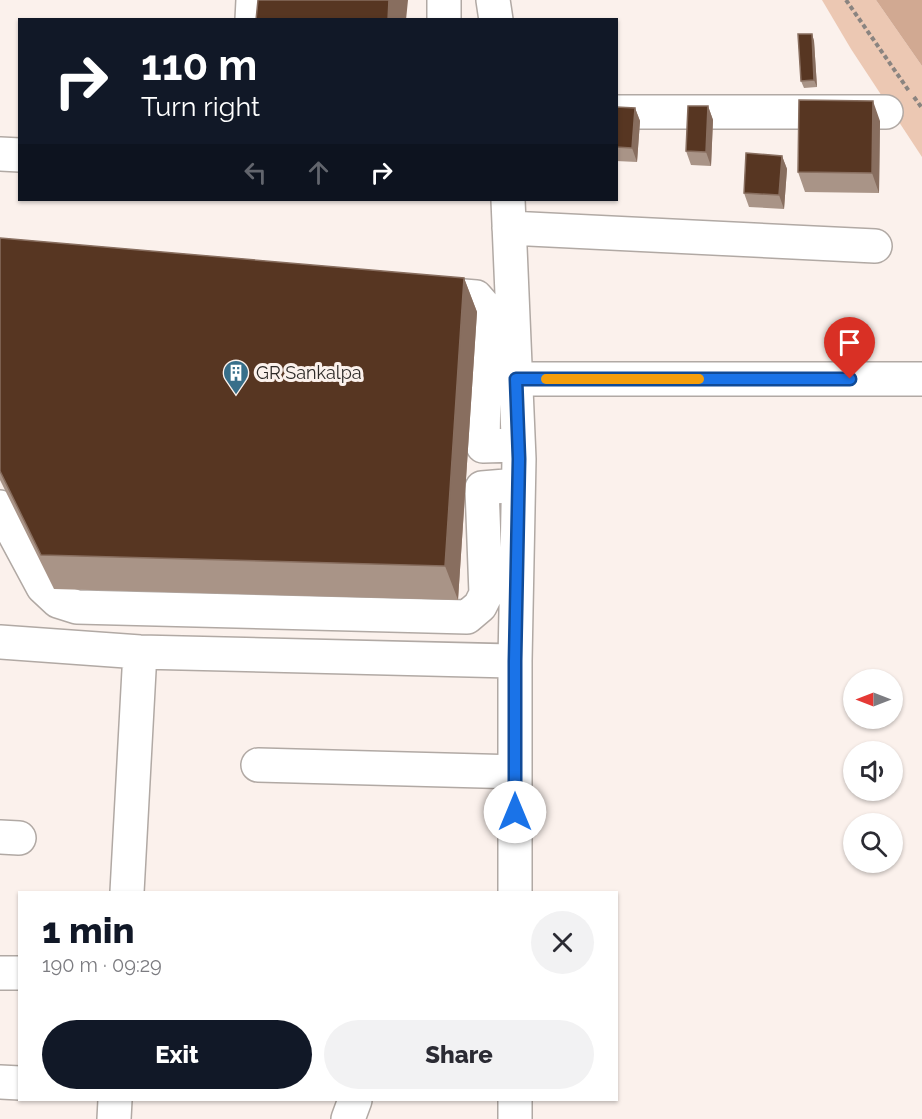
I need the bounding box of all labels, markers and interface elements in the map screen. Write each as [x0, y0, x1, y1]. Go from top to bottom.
text: 110 m [141, 41, 257, 90]
icon: right [42, 42, 120, 120]
text: Turn right [141, 91, 260, 122]
icon: left [239, 156, 272, 189]
icon: ahead [302, 156, 335, 189]
icon: right [365, 156, 398, 189]
pin [824, 317, 875, 379]
icon: arrive [833, 326, 866, 359]
building icon: GR Sankalpa [221, 358, 251, 396]
place label: GR Sankalpa [256, 362, 362, 383]
north arrow [843, 669, 903, 729]
map controls [843, 669, 903, 873]
button: sound [843, 741, 903, 801]
position arrow [483, 780, 547, 844]
button: search [843, 813, 903, 873]
text: 1 min [42, 909, 134, 951]
button: close [531, 911, 594, 974]
text: 190 m · 09:29 [42, 953, 162, 977]
button: Exit [42, 1020, 312, 1089]
button: Share [324, 1020, 594, 1089]

